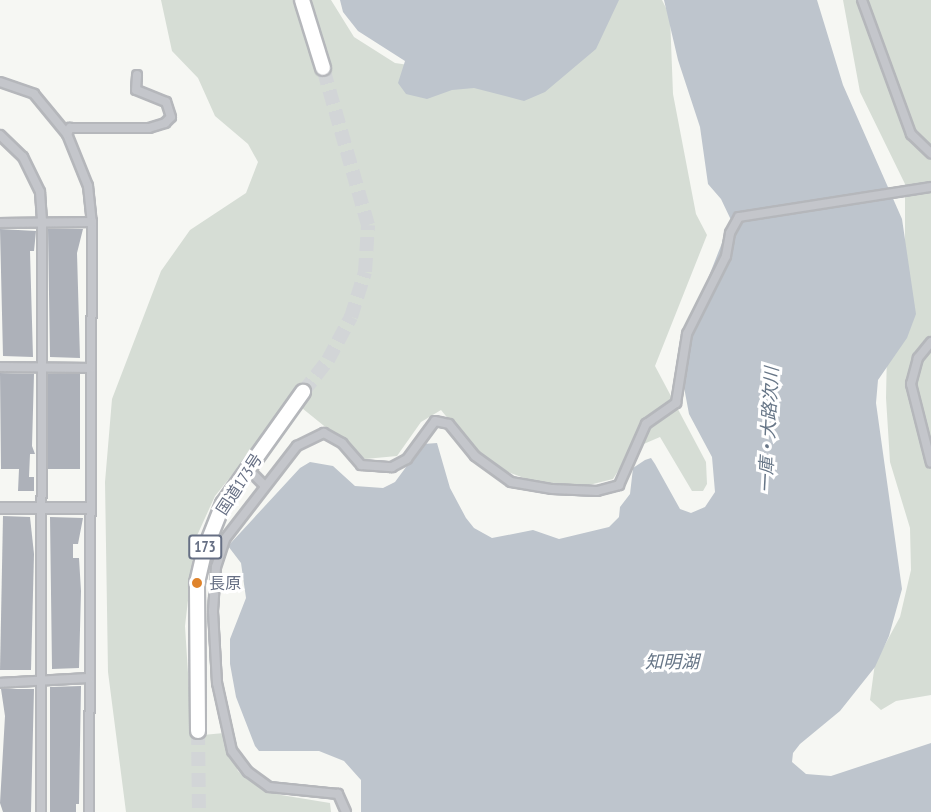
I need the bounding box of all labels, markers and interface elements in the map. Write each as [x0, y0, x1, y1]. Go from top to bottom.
water label: 一庫・大路次川 [755, 367, 783, 493]
street label: 国道173号 [212, 450, 266, 518]
road number: 173 [187, 535, 223, 559]
place label: 長原 [209, 573, 241, 593]
marker: 長原 [190, 576, 204, 590]
water label: 知明湖 [645, 651, 699, 673]

